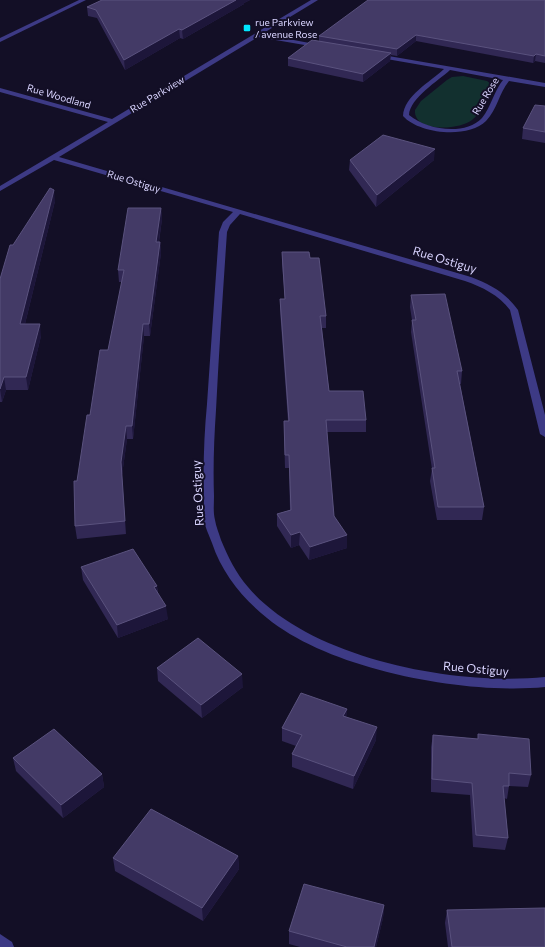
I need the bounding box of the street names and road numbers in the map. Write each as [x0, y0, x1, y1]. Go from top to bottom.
street label: Rue Parkview [128, 73, 186, 115]
street label: Rue Rose [469, 75, 501, 117]
street label: Rue Woodland [26, 81, 93, 111]
street label: Rue Ostiguy [106, 167, 162, 195]
street label: Rue Ostiguy [411, 243, 479, 275]
street label: Rue Ostiguy [188, 460, 206, 526]
street label: Rue Ostiguy [443, 658, 509, 678]

